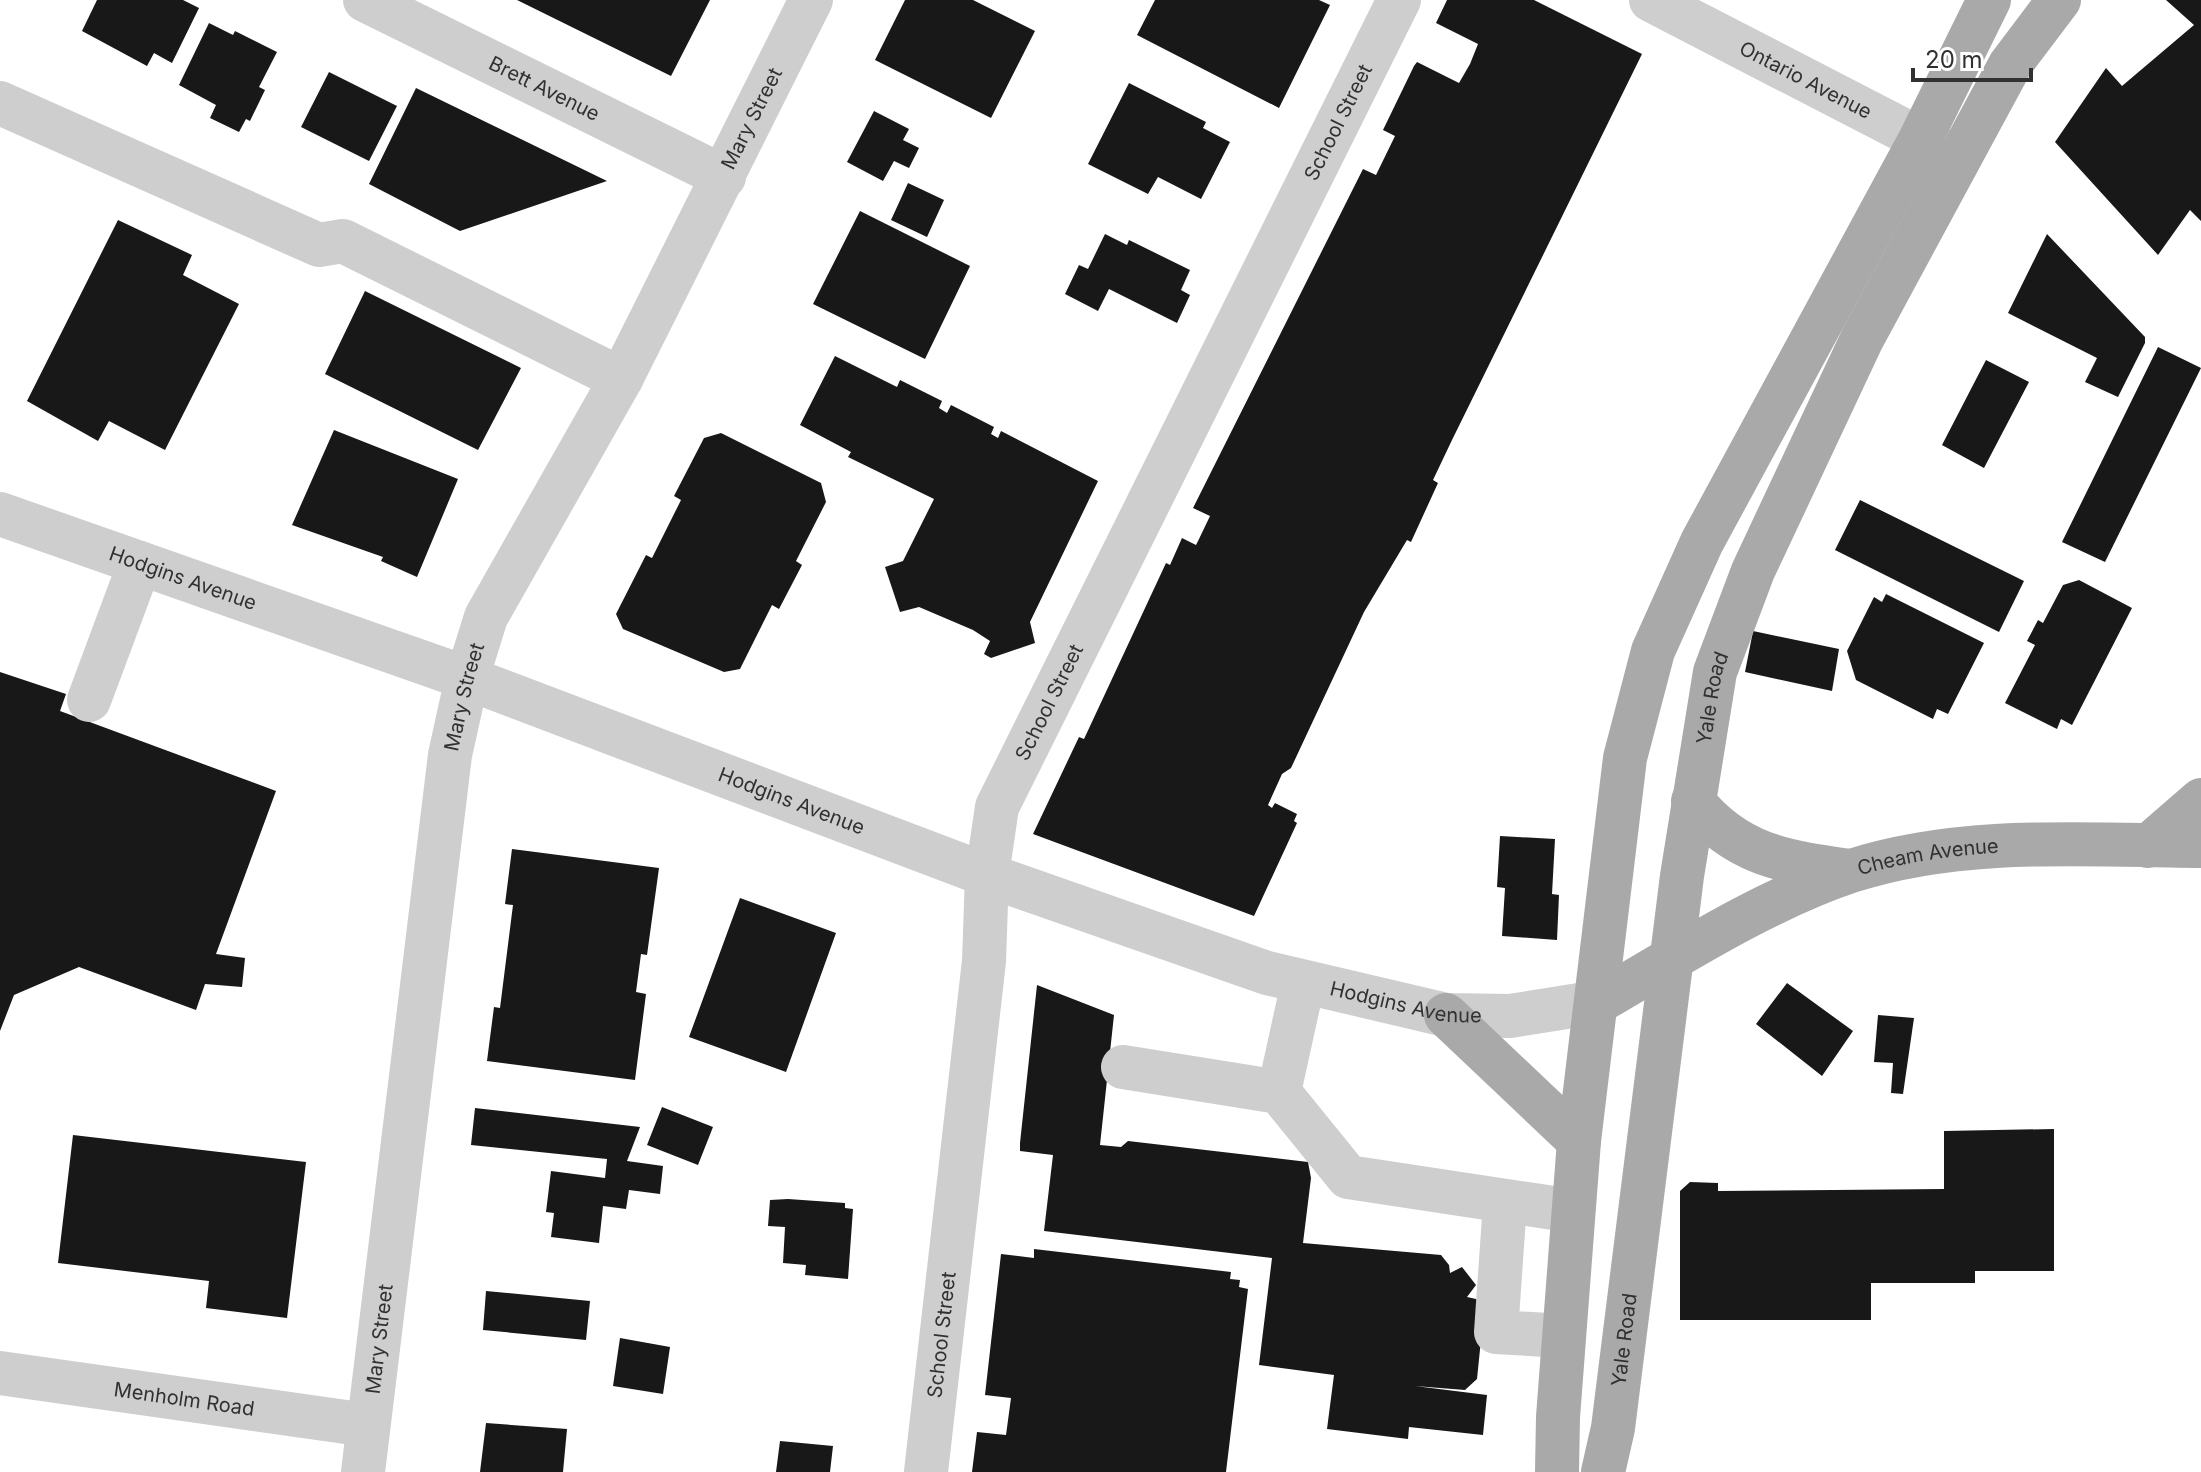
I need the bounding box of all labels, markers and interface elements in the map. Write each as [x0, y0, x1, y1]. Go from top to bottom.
scale bar [1913, 32, 2031, 82]
street label: Ontario Avenue [1735, 36, 1876, 124]
text: 20 m [1925, 45, 1983, 74]
street label: Brett Avenue [485, 51, 604, 126]
street label: School Street [1299, 60, 1377, 185]
street label: Mary Street [716, 63, 787, 173]
street label: Hodgins Avenue [106, 541, 260, 615]
street label: Mary Street [439, 639, 489, 753]
street label: School Street [1010, 640, 1088, 765]
street label: Yale Road [1692, 648, 1734, 746]
street label: Hodgins Avenue [715, 762, 868, 840]
street label: Cheam Avenue [1854, 834, 1999, 880]
street label: Hodgins Avenue [1328, 976, 1482, 1028]
street label: School Street [922, 1270, 961, 1399]
street label: Mary Street [361, 1282, 398, 1395]
street label: Yale Road [1606, 1292, 1642, 1388]
street label: Menholm Road [112, 1377, 256, 1421]

